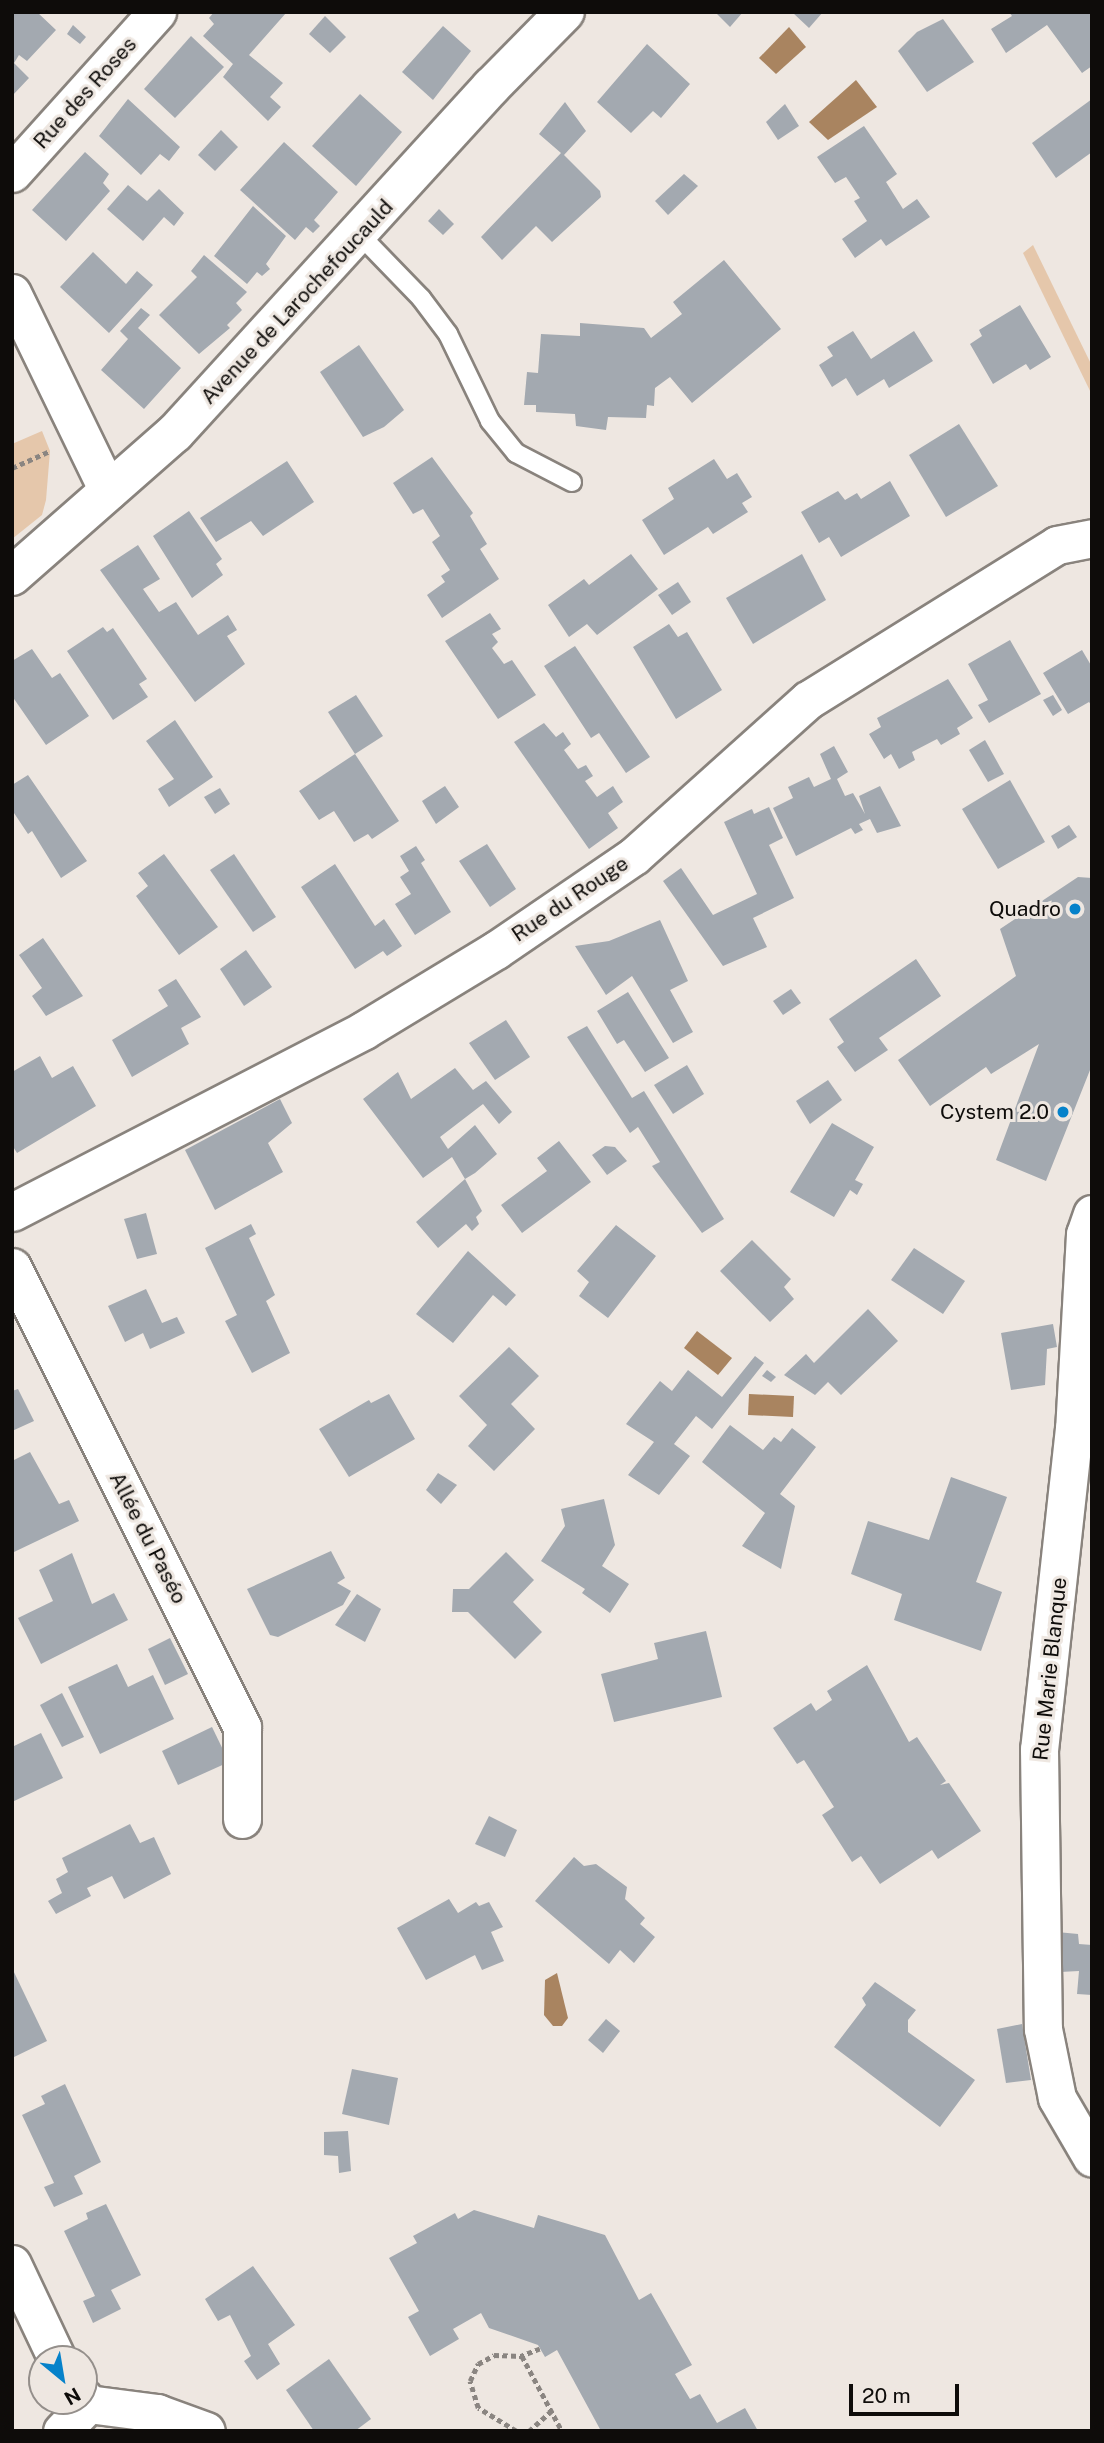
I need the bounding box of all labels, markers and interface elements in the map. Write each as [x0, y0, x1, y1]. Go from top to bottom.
street label: Rue des Roses [28, 32, 142, 154]
street label: Avenue de Larochefoucauld [195, 194, 399, 410]
street label: Rue du Rouge [507, 851, 633, 947]
place label: Quadro [989, 896, 1061, 922]
marker: Quadro [1067, 901, 1083, 917]
place label: Cystem 2.0 [940, 1099, 1049, 1125]
marker: Cystem 2.0 [1055, 1104, 1071, 1120]
street label: Allée du Paséo [104, 1468, 192, 1608]
street label: Rue Marie Blanque [1028, 1576, 1072, 1762]
north arrow [28, 2345, 98, 2415]
scale bar [852, 2370, 962, 2414]
text: N [61, 2383, 84, 2410]
text: 20 m [862, 2383, 911, 2408]

